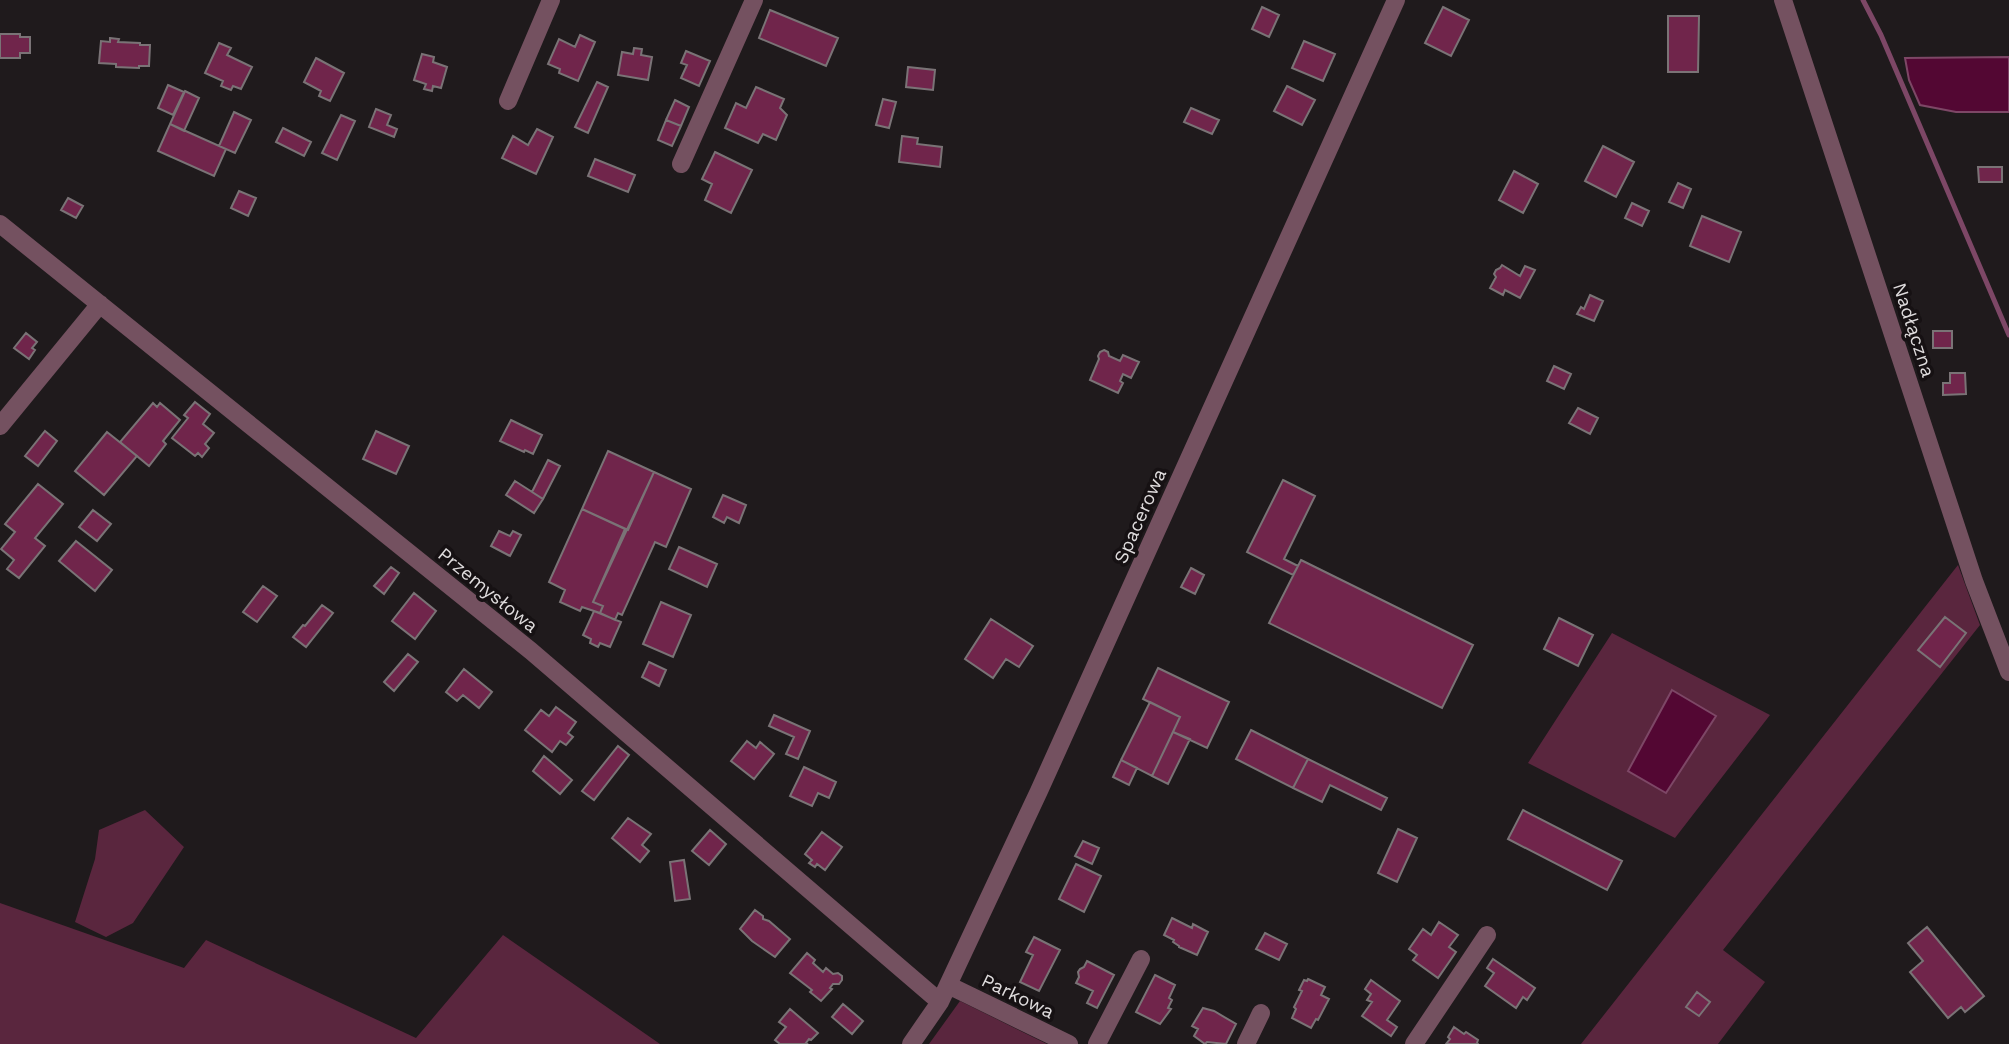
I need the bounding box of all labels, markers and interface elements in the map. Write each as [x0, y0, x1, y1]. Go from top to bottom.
street label: Nadłączna [1888, 280, 1940, 380]
street label: Spacerowa [1109, 465, 1171, 567]
street label: Przemysłowa [433, 543, 543, 638]
street label: Parkowa [978, 969, 1058, 1024]

